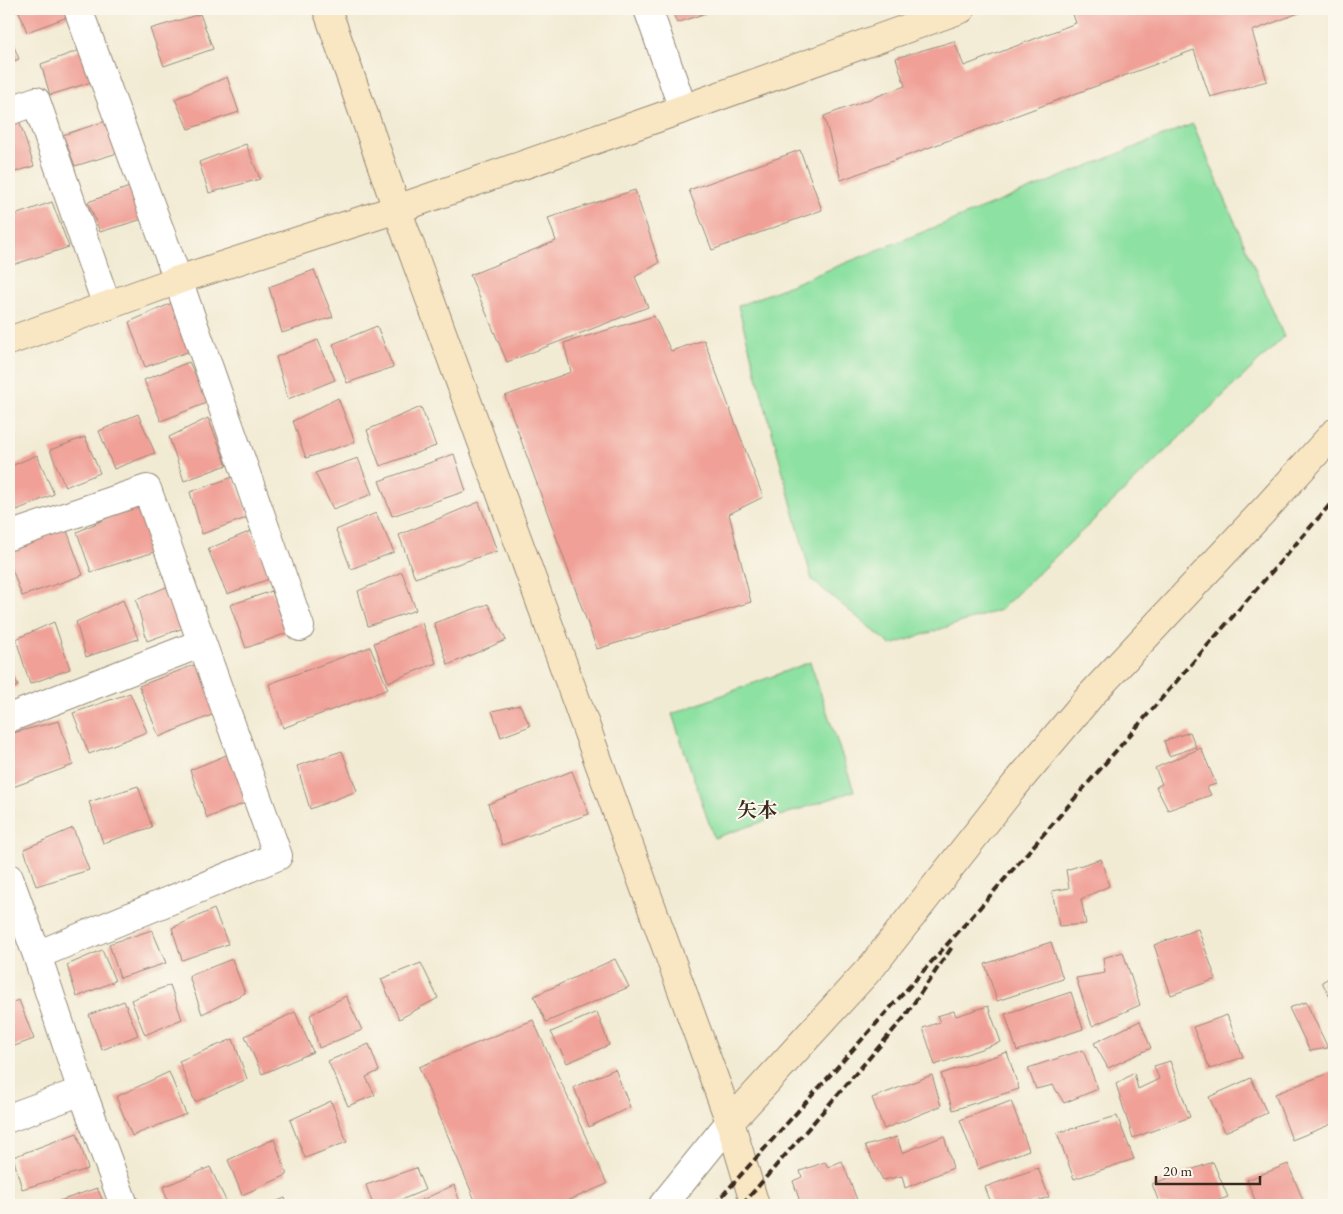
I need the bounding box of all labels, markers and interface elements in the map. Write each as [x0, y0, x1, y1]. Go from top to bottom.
district label: 矢本 [737, 797, 777, 823]
scale bar [1156, 1154, 1259, 1186]
text: 20 m [1163, 1161, 1192, 1180]

